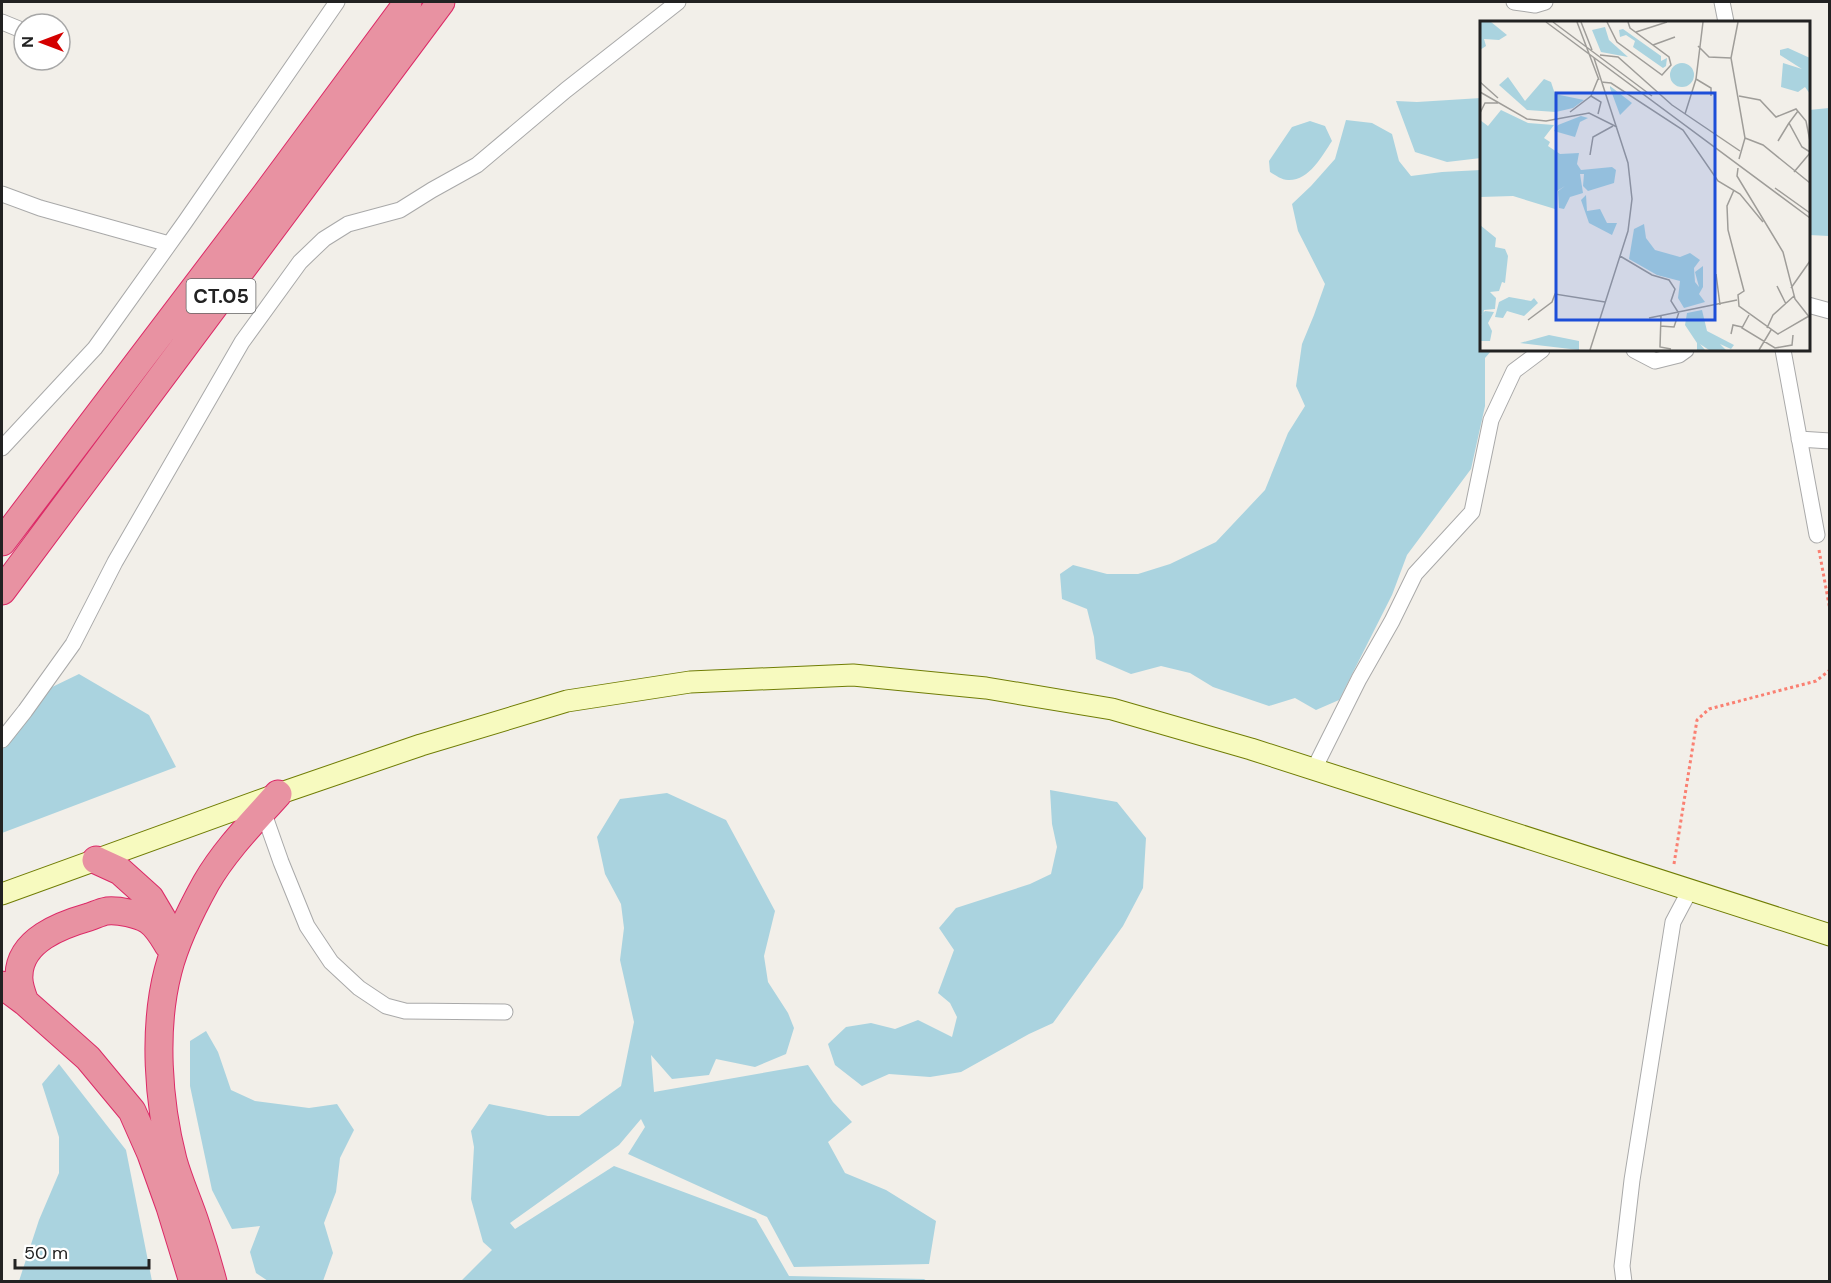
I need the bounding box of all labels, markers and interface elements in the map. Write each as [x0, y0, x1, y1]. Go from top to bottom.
north arrow [12, 12, 72, 72]
inset map [1480, 21, 1810, 351]
text: N [17, 36, 38, 48]
road number: CT.05 [186, 279, 256, 313]
scale bar [15, 1232, 148, 1270]
text: 50 m [24, 1241, 68, 1265]

